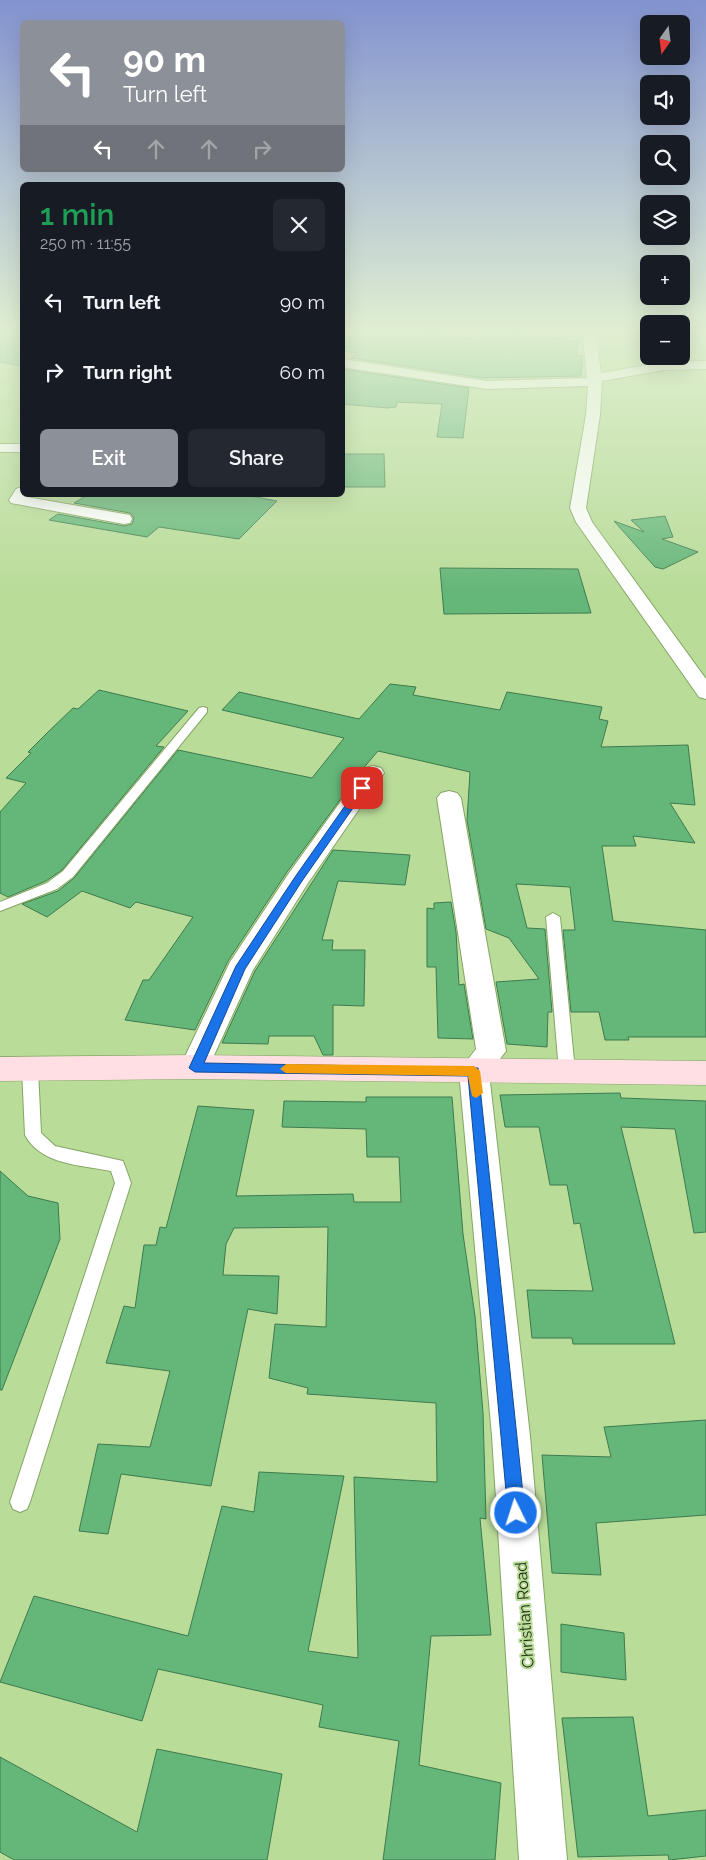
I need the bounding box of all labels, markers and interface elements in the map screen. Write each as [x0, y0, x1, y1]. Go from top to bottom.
north arrow [640, 15, 690, 65]
map controls [640, 15, 690, 365]
text: 90 m [123, 39, 206, 80]
icon: left [40, 40, 105, 105]
button: sound [640, 75, 690, 125]
text: Turn left [123, 81, 207, 107]
icon: left [89, 135, 117, 163]
icon: ahead [142, 135, 170, 163]
icon: ahead [195, 135, 223, 163]
icon: right [248, 135, 276, 163]
button: search [640, 135, 690, 185]
button: layers [640, 195, 690, 245]
text: 1 min [40, 197, 115, 232]
button: close [273, 199, 325, 251]
text: 250 m · 11:55 [40, 234, 131, 253]
button: + [640, 255, 690, 305]
icon: left [40, 288, 68, 316]
text: Turn left [83, 291, 160, 313]
text: 90 m [280, 291, 325, 313]
button: − [640, 315, 690, 365]
icon: right [40, 358, 68, 386]
text: Turn right [83, 361, 172, 383]
text: 60 m [280, 361, 325, 383]
button: Exit [40, 429, 178, 487]
button: Share [188, 429, 325, 487]
pin [341, 767, 383, 809]
icon: arrive [348, 774, 376, 802]
position arrow [489, 1486, 541, 1538]
street label: Christian Road [511, 1561, 538, 1669]

